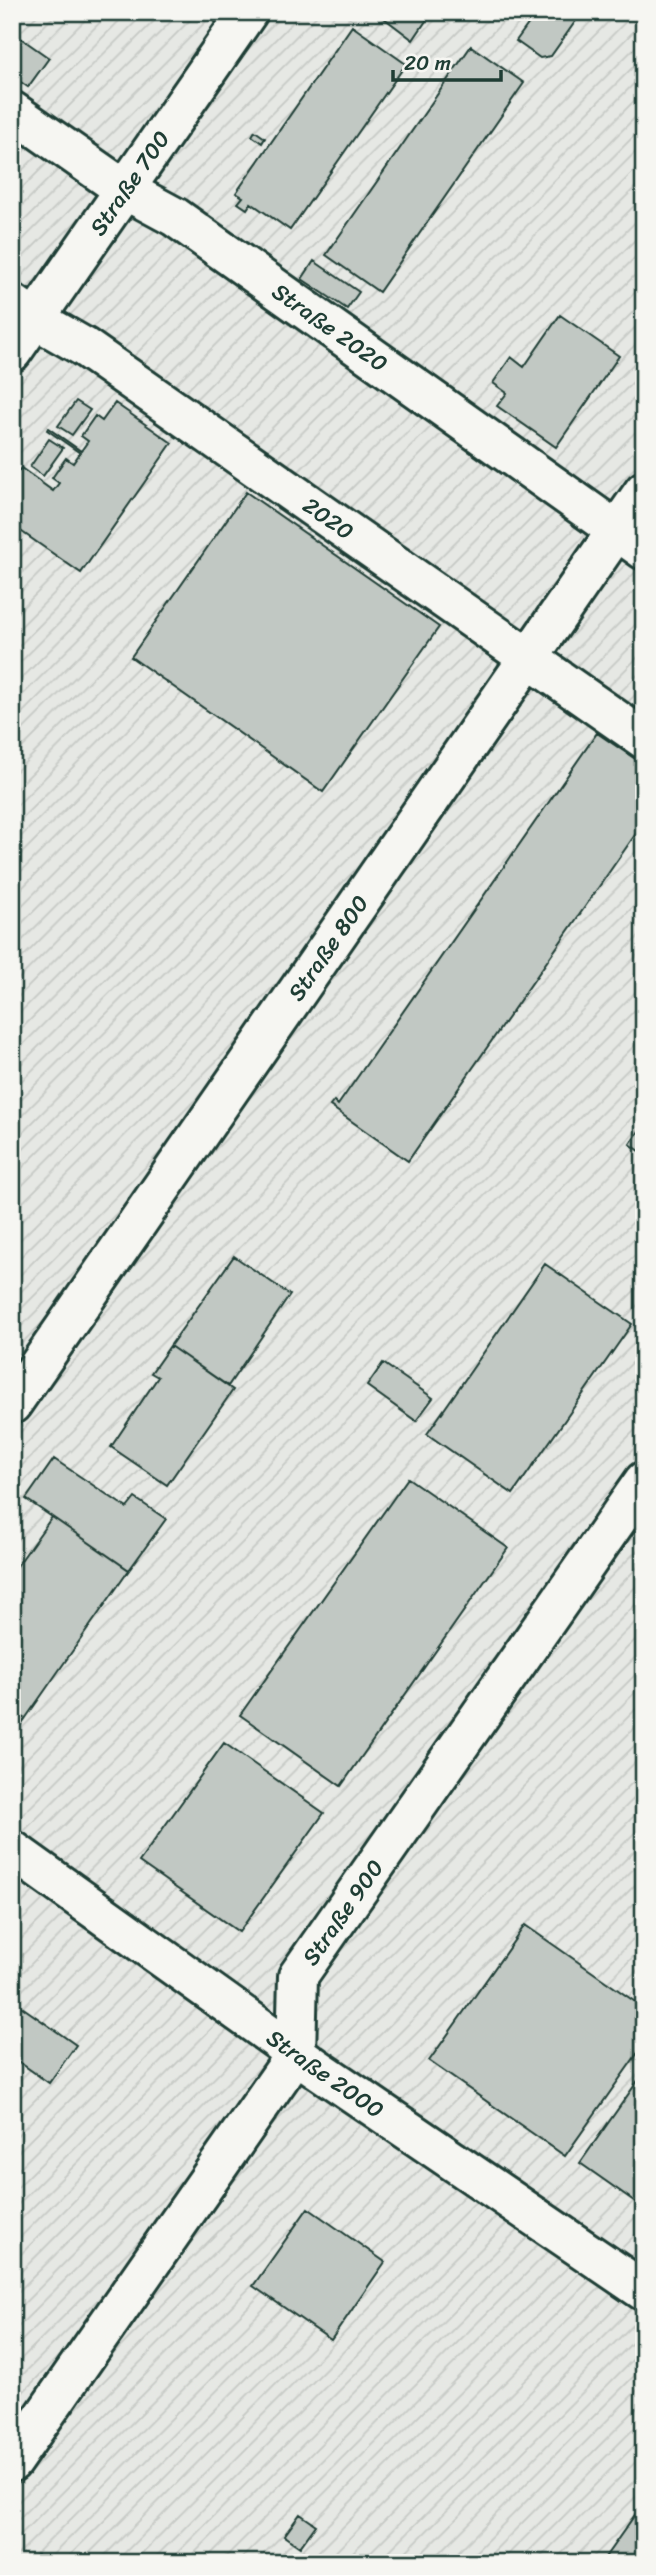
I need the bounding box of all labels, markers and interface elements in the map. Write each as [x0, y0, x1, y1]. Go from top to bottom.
scale bar [393, 38, 502, 82]
text: 20 m [404, 44, 451, 82]
street label: Straße 700 [78, 121, 181, 244]
street label: Straße 2020 [263, 271, 397, 383]
street label: 2020 [294, 485, 363, 551]
street label: Straße 800 [276, 886, 380, 1010]
street label: Straße 900 [291, 1850, 394, 1974]
street label: Straße 2000 [258, 2018, 393, 2129]

